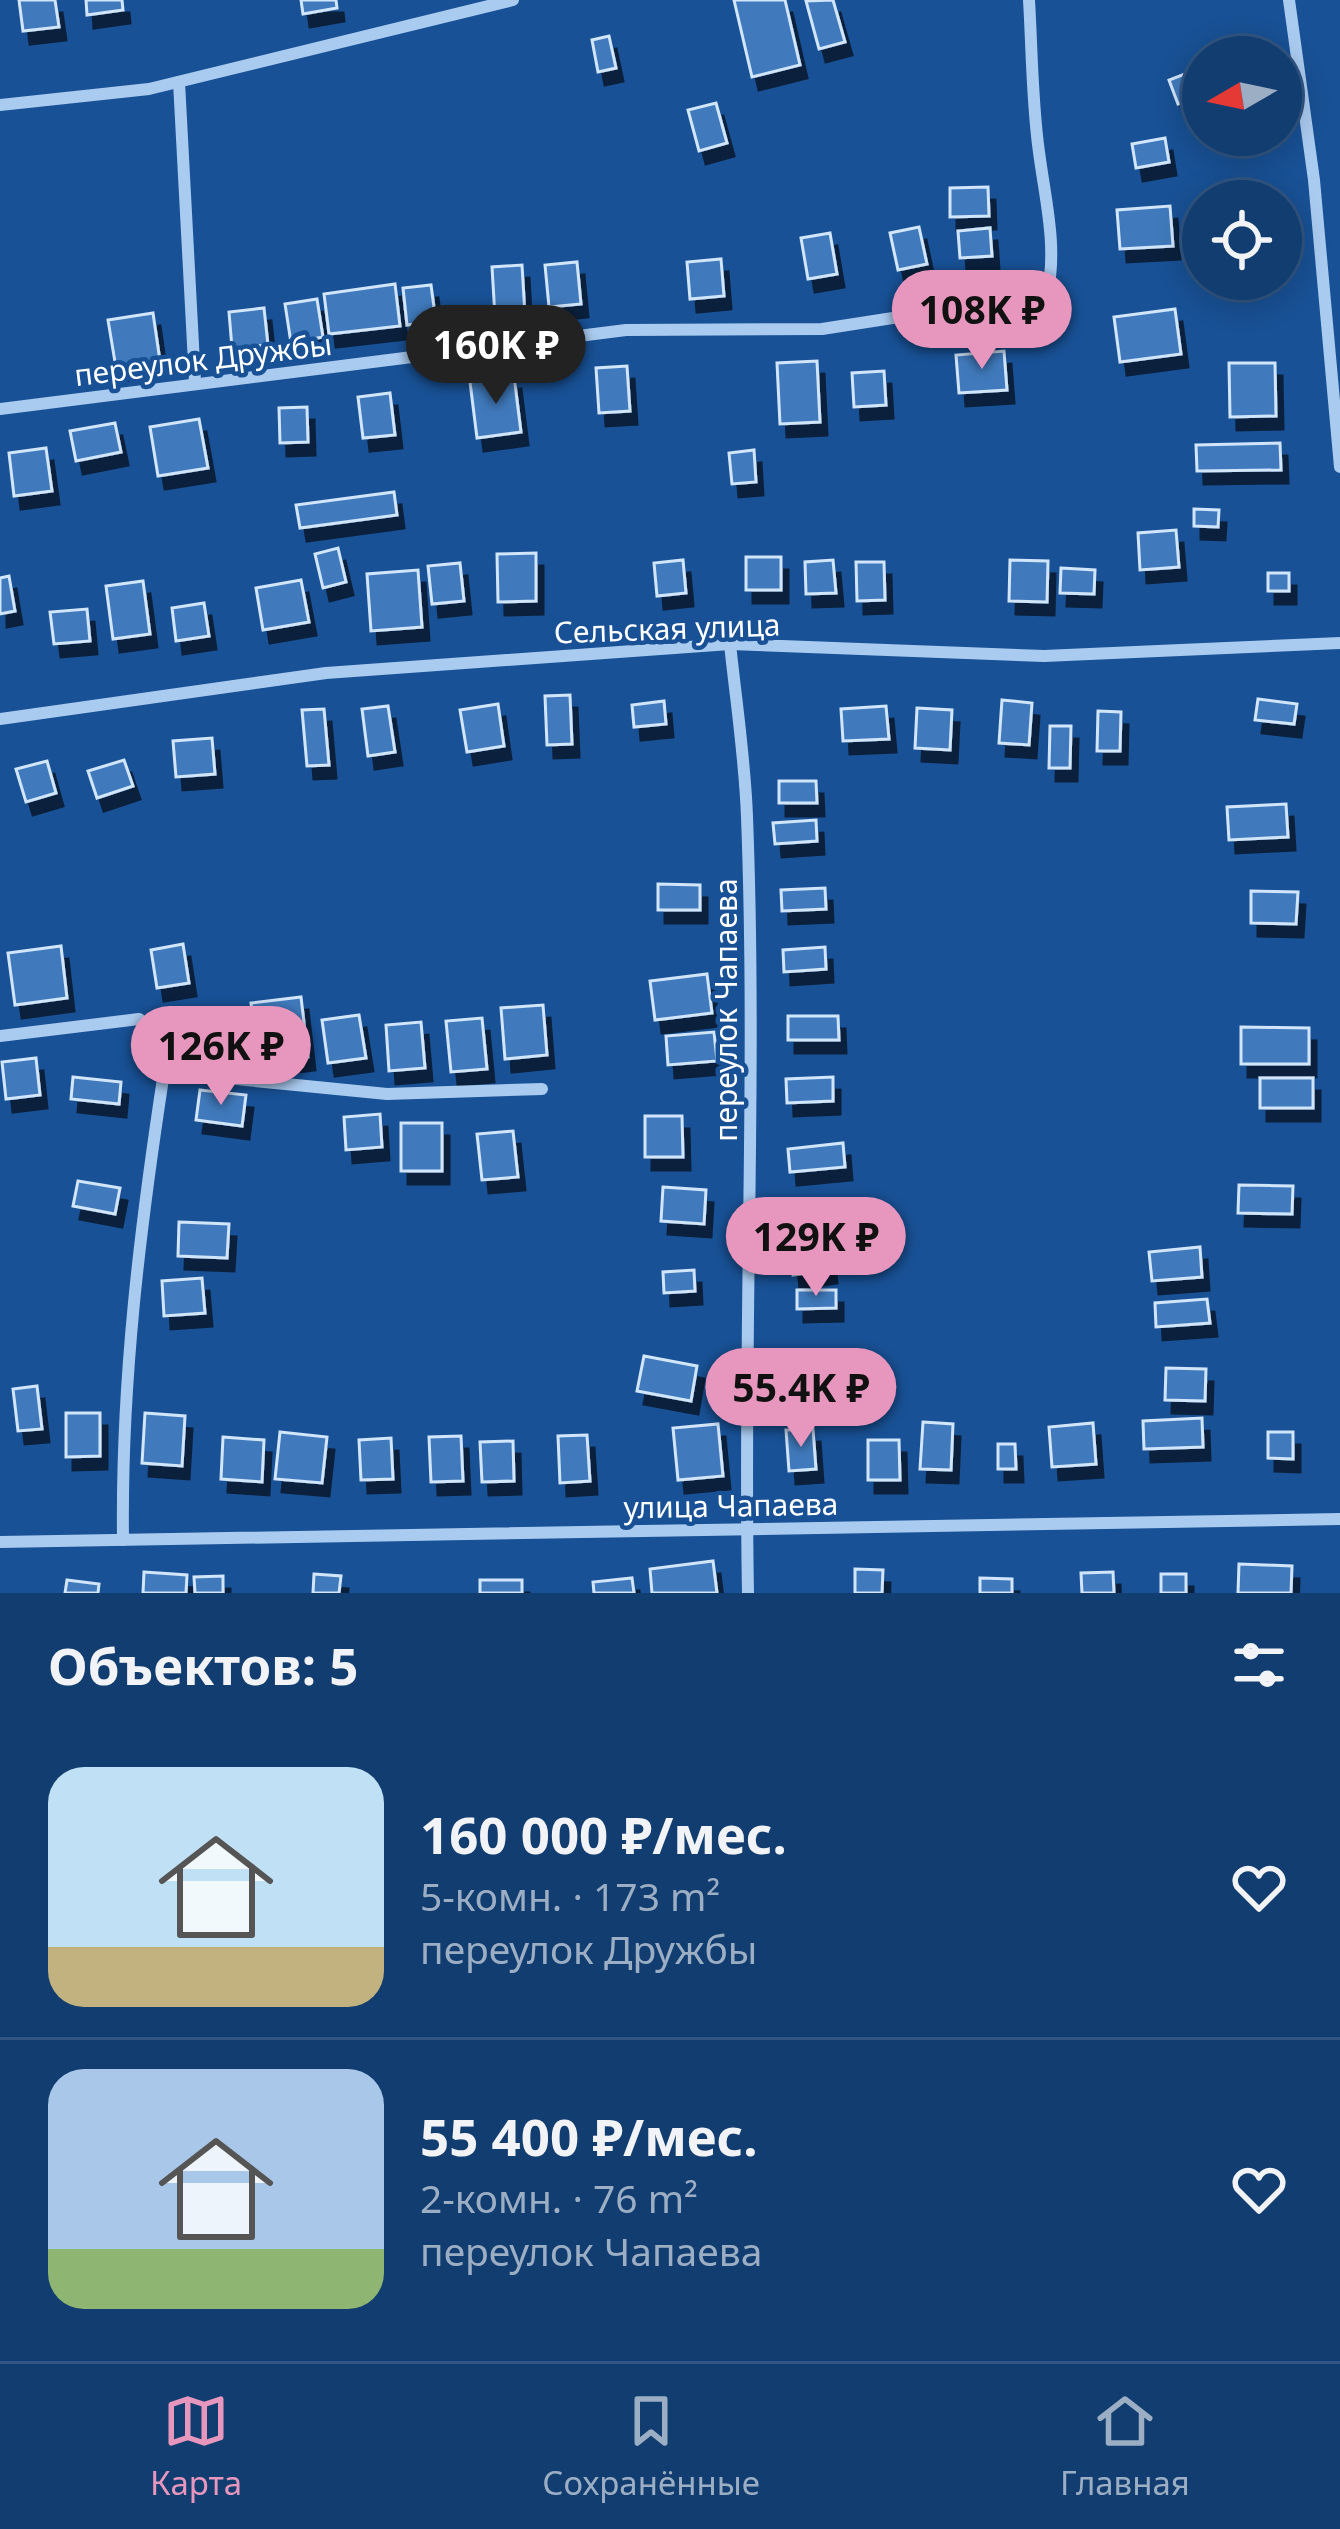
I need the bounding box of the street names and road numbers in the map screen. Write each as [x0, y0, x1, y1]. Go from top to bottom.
street label: переулок Дружбы [72, 323, 334, 395]
street label: Сельская улица [553, 604, 781, 652]
street label: переулок Чапаева [705, 878, 746, 1142]
street label: улица Чапаева [623, 1483, 839, 1527]

